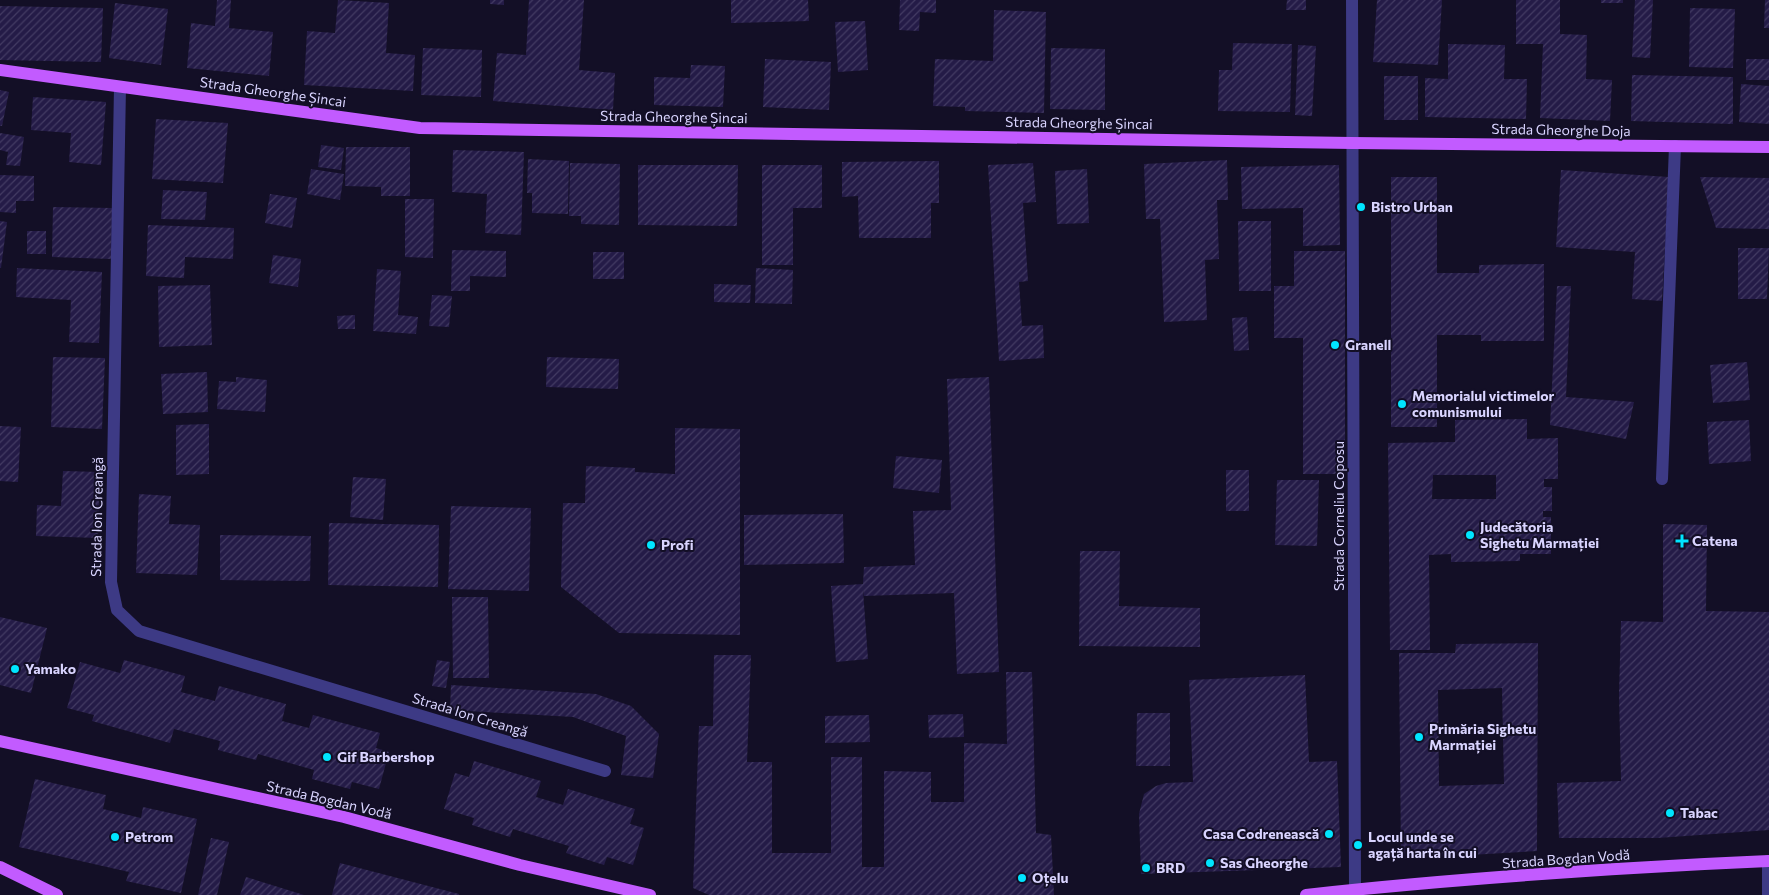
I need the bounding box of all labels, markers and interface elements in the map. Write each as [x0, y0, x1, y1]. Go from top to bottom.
street label: Strada Gheorghe Șincai [199, 73, 347, 111]
street label: Strada Gheorghe Șincai [600, 107, 748, 127]
street label: Strada Gheorghe Șincai [1005, 113, 1153, 133]
street label: Strada Gheorghe Doja [1491, 120, 1631, 139]
place label: Bistro Urban [1371, 198, 1453, 215]
marker: Bistro Urban [1355, 201, 1367, 213]
place label: Granell [1345, 336, 1391, 353]
marker: Granell [1329, 339, 1341, 351]
place label: Memorialul victimelor comunismului [1412, 387, 1555, 420]
marker: Memorialul victimelor comunismului [1396, 398, 1408, 410]
street label: Strada Corneliu Coposu [1330, 441, 1347, 591]
street label: Strada Ion Creangă [87, 457, 106, 577]
place label: Judecătoria Sighetu Marmației [1480, 518, 1599, 552]
marker: Judecătoria Sighetu Marmației [1464, 529, 1476, 541]
place label: Catena [1692, 532, 1738, 549]
marker: Catena [1676, 535, 1688, 547]
place label: Profi [661, 536, 694, 553]
marker: Profi [645, 539, 657, 551]
place label: Yamako [25, 660, 76, 677]
marker: Yamako [9, 663, 21, 675]
street label: Strada Ion Creangă [410, 689, 530, 740]
place label: Primăria Sighetu Marmației [1429, 720, 1536, 754]
marker: Primăria Sighetu Marmației [1413, 731, 1425, 743]
place label: Gif Barbershop [337, 748, 434, 765]
marker: Gif Barbershop [321, 751, 333, 763]
street label: Strada Bogdan Vodă [265, 777, 393, 822]
place label: Tabac [1680, 804, 1718, 821]
marker: Tabac [1664, 807, 1676, 819]
place label: Casa Codrenească [1203, 825, 1319, 842]
place label: Petrom [125, 828, 173, 845]
marker: Casa Codrenească [1323, 828, 1335, 840]
place label: Locul unde se agață harta în cui [1368, 828, 1477, 862]
marker: Petrom [109, 831, 121, 843]
marker: Locul unde se agață harta în cui [1352, 839, 1364, 851]
street label: Strada Bogdan Vodă [1502, 846, 1630, 871]
place label: Sas Gheorghe [1220, 854, 1308, 871]
marker: Sas Gheorghe [1204, 857, 1216, 869]
place label: BRD [1156, 859, 1185, 876]
marker: BRD [1140, 862, 1152, 874]
place label: Oțelu [1032, 869, 1068, 887]
marker: Oțelu [1016, 872, 1028, 884]

